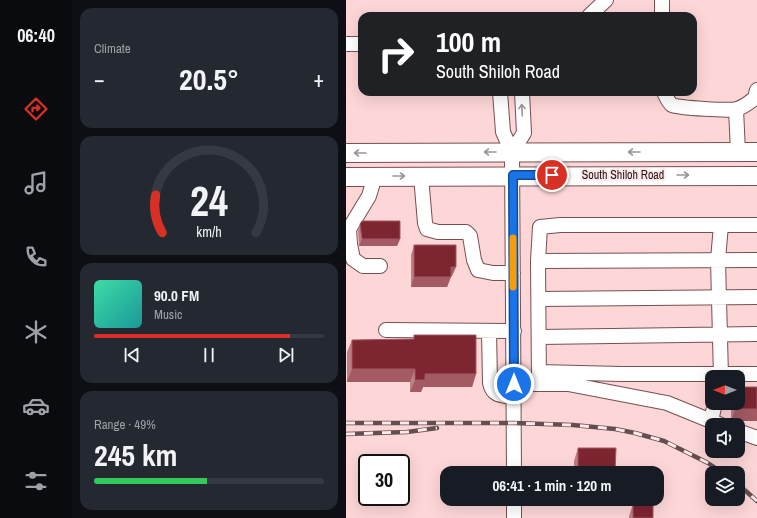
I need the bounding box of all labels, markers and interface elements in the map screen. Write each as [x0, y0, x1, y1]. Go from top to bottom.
text: 06:40 [17, 23, 55, 48]
text: 100 m [436, 23, 501, 61]
icon: right [370, 28, 422, 80]
text: Climate [94, 40, 131, 57]
text: 20.5° [179, 59, 239, 99]
text: South Shiloh Road [436, 59, 560, 84]
text: − [94, 64, 105, 94]
text: + [313, 64, 324, 94]
icon: directions [22, 95, 50, 123]
one-way arrow [519, 104, 526, 117]
one-way arrow [484, 148, 497, 156]
one-way arrow [628, 148, 641, 156]
one-way arrow [354, 149, 367, 157]
pin [535, 158, 569, 192]
icon: arrive [541, 164, 563, 186]
street label: South Shiloh Road [582, 167, 664, 183]
icon: music [22, 169, 50, 197]
one-way arrow [676, 171, 689, 179]
one-way arrow [392, 172, 405, 180]
text: 24 [190, 173, 228, 229]
text: km/h [196, 222, 222, 241]
icon: phone [22, 243, 50, 271]
text: 90.0 FM [154, 285, 199, 306]
text: Music [154, 306, 182, 323]
icon: climate [22, 318, 50, 346]
icon: previous [121, 344, 143, 366]
icon: pause [198, 344, 220, 366]
icon: next [275, 344, 297, 366]
position arrow [493, 363, 535, 405]
north arrow [705, 370, 745, 410]
map controls [705, 370, 745, 506]
icon: car [22, 392, 50, 420]
text: Range · 49% [94, 416, 156, 433]
button: sound [705, 418, 745, 458]
text: 245 km [94, 435, 177, 475]
speed limit sign: 30 [358, 454, 410, 506]
button: layers [705, 466, 745, 506]
icon: filters [22, 467, 50, 495]
text: 06:41 · 1 min · 120 m [493, 475, 611, 496]

